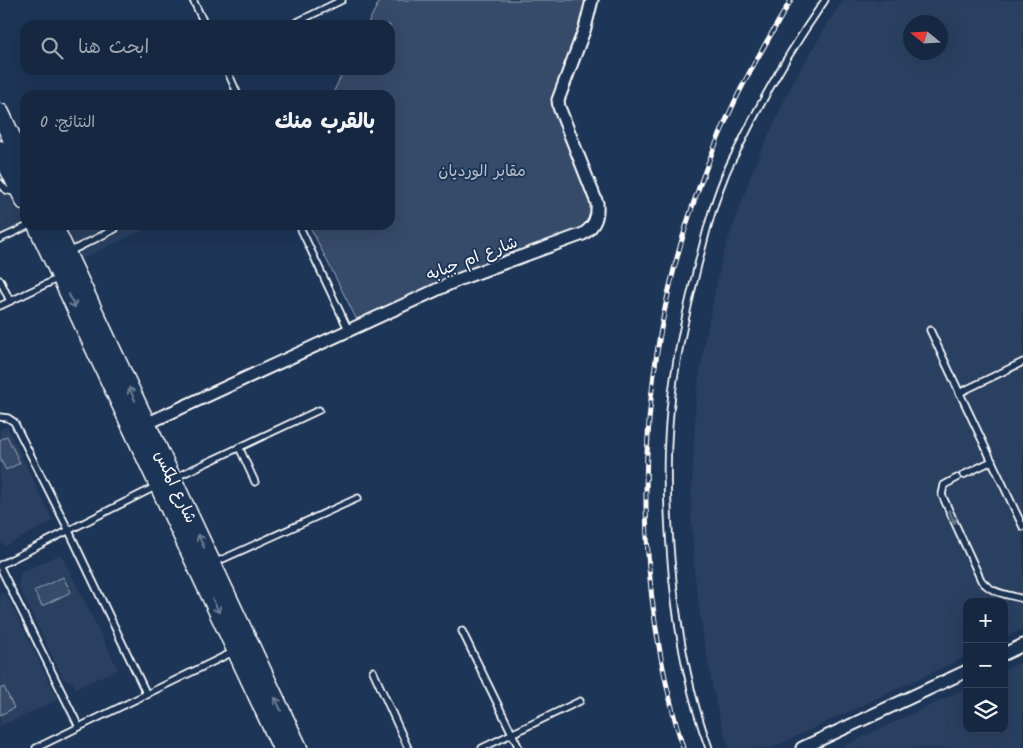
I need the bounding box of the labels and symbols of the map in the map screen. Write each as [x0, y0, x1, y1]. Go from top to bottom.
north arrow [903, 15, 948, 60]
park label: مقابر الورديان [438, 159, 526, 184]
street label: شارع ام جبابه [423, 230, 521, 288]
one-way arrow [68, 293, 78, 308]
one-way arrow [126, 387, 136, 402]
street label: شارع المكس [147, 446, 203, 528]
one-way arrow [947, 509, 957, 524]
one-way arrow [195, 534, 205, 549]
one-way arrow [212, 598, 221, 613]
one-way arrow [272, 697, 282, 712]

